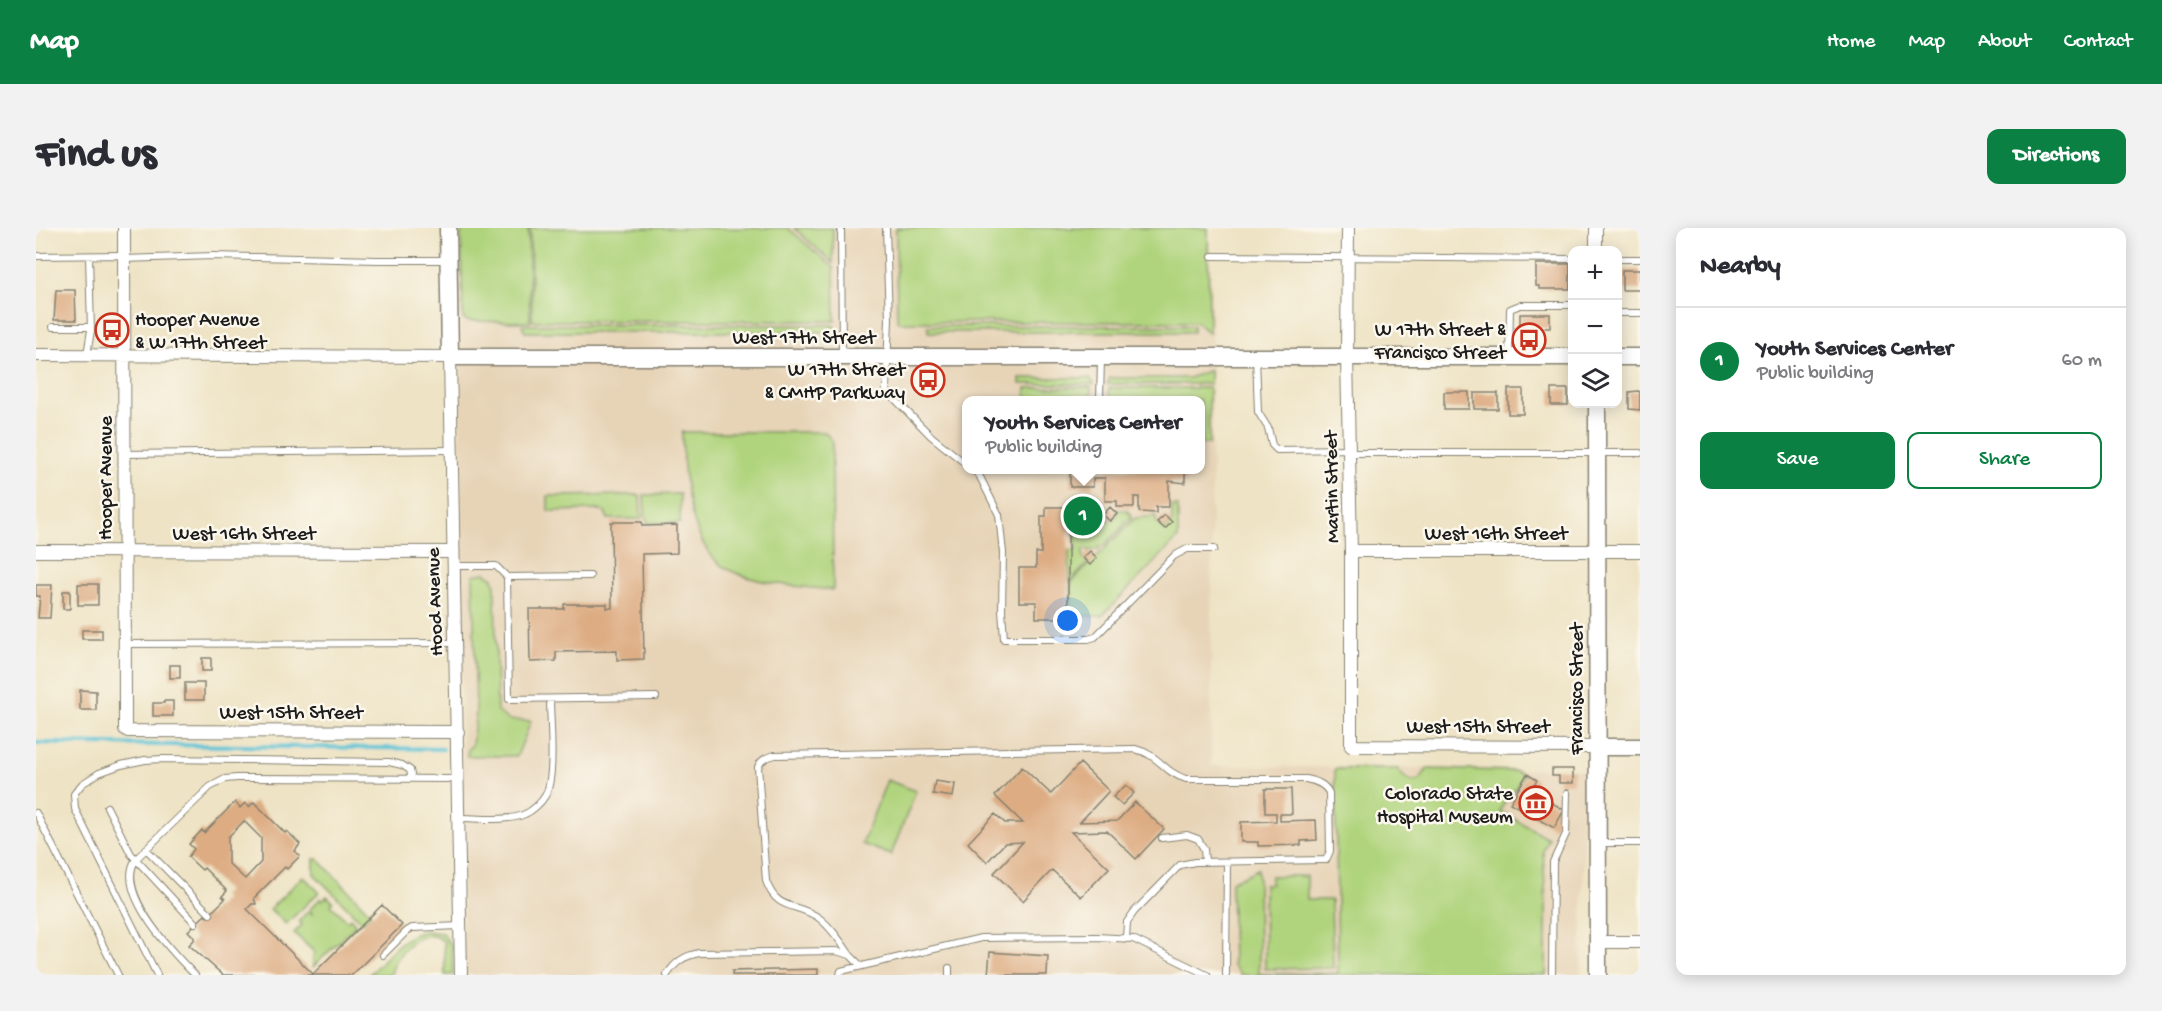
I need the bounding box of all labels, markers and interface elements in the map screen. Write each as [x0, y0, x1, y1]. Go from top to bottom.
text: Map [30, 26, 79, 59]
text: Home [1827, 30, 1875, 55]
text: Map [1908, 30, 1945, 55]
text: About [1978, 30, 2031, 55]
text: Contact [2064, 30, 2132, 55]
button: Directions [1987, 129, 2126, 184]
text: Find us [36, 132, 156, 181]
map controls [1568, 246, 1622, 408]
button: + [1568, 246, 1622, 300]
text: Nearby [1700, 252, 1781, 283]
button: − [1568, 300, 1622, 354]
place label: Hooper Avenue & W 17th Street [135, 310, 268, 356]
bus stop icon: Hooper Avenue & W 17th Street [94, 312, 130, 348]
place label: W 17th Street & Francisco Street [1373, 320, 1508, 366]
bus stop icon: W 17th Street & Francisco Street [1511, 322, 1547, 358]
street label: West 17th Street [732, 328, 877, 351]
text: Youth Services Center [1757, 337, 1953, 363]
text: 1 [1715, 350, 1724, 373]
text: 60 m [2062, 350, 2102, 373]
button: layers [1568, 354, 1622, 408]
place label: W 17th Street & CMHP Parkway [765, 360, 907, 406]
bus stop icon: W 17th Street & CMHP Parkway [910, 362, 946, 398]
text: Public building [1757, 363, 1874, 386]
popup [962, 396, 1205, 474]
text: Youth Services Center [986, 411, 1181, 437]
street label: Hooper Avenue [96, 415, 119, 540]
street label: Martin Street [1321, 429, 1346, 543]
button: Save [1700, 432, 1895, 489]
button: Share [1907, 432, 2102, 489]
text: Public building [986, 437, 1102, 460]
pin: 1 [1064, 494, 1102, 538]
street label: West 16th Street [173, 524, 317, 547]
street label: West 16th Street [1425, 524, 1569, 547]
street label: Hood Avenue [423, 546, 450, 657]
your location [1053, 606, 1082, 635]
street label: Francisco Street [1567, 621, 1590, 756]
street label: West 15th Street [219, 703, 364, 726]
street label: West 15th Street [1406, 717, 1551, 740]
place label: Colorado State Hospital Museum [1377, 784, 1514, 830]
museum icon: Colorado State Hospital Museum [1518, 785, 1554, 821]

